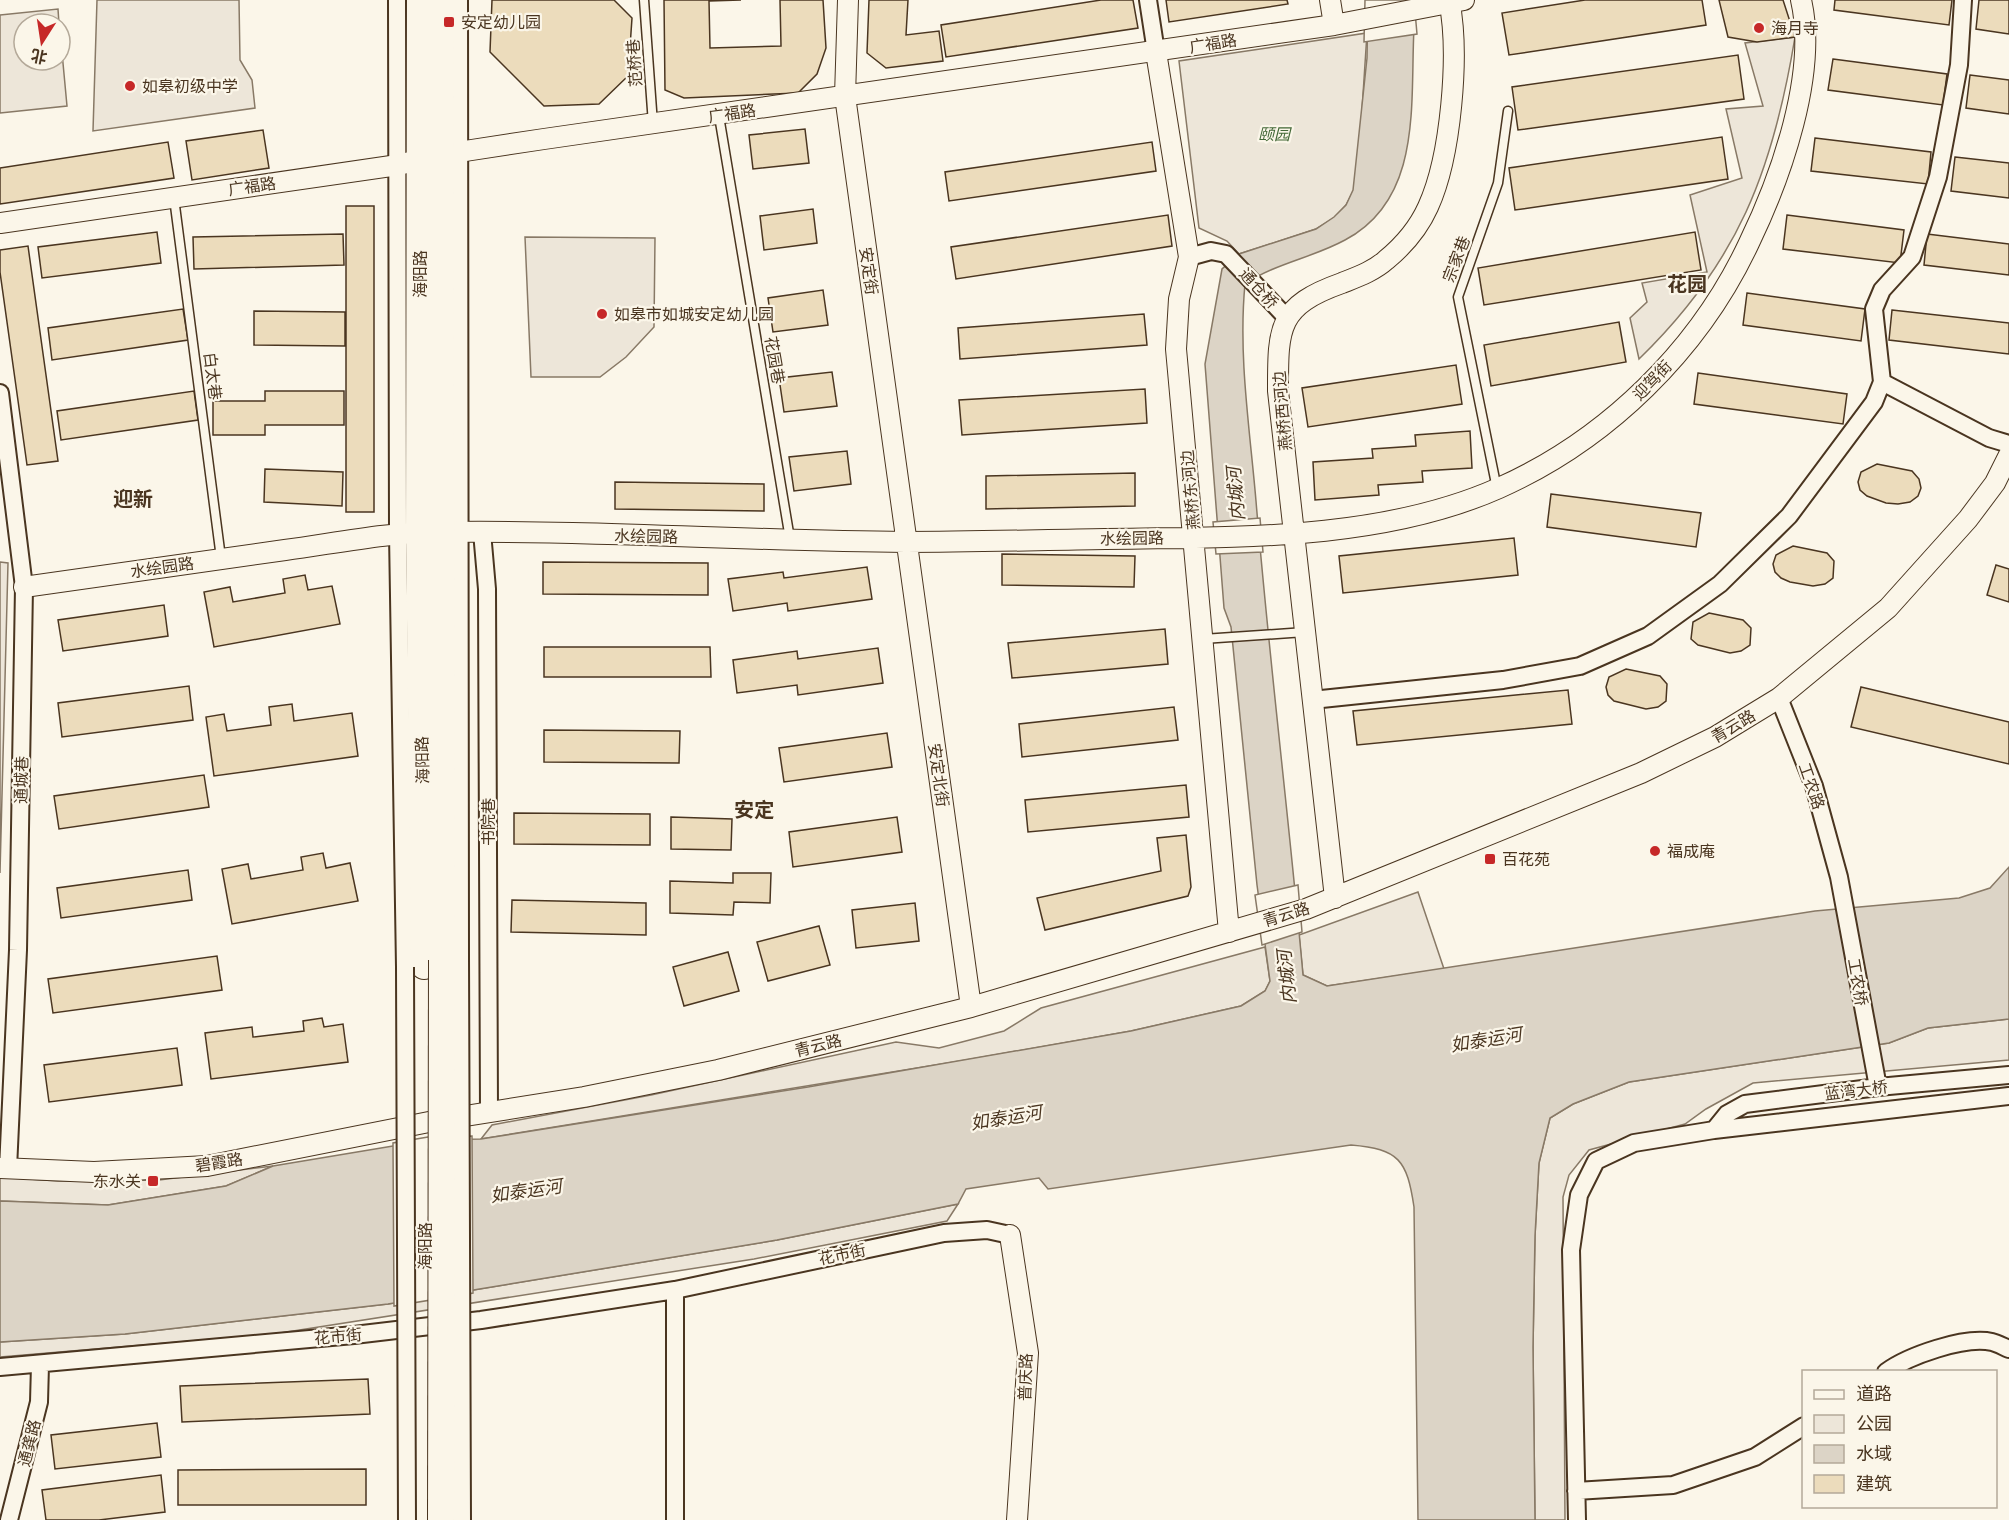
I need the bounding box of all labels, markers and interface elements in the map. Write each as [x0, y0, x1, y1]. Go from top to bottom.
north arrow [12, 12, 72, 72]
place label: 安定幼儿园 [461, 14, 541, 31]
marker: 安定幼儿园 [442, 15, 456, 29]
place label: 海月寺 [1771, 20, 1819, 37]
marker: 海月寺 [1752, 21, 1766, 35]
street label: 广福路 [1188, 31, 1238, 56]
street label: 范桥巷 [624, 38, 645, 88]
text: 北 [29, 46, 49, 66]
place label: 如皋初级中学 [142, 77, 238, 95]
marker: 如皋初级中学 [123, 79, 137, 93]
street label: 广福路 [707, 102, 757, 125]
park label: 颐园 [1258, 126, 1292, 143]
street label: 广福路 [227, 175, 277, 198]
street label: 宗家巷 [1440, 234, 1473, 285]
street label: 安定街 [857, 246, 880, 296]
street label: 海阳路 [412, 250, 429, 298]
street label: 通仓桥 [1236, 265, 1281, 312]
district label: 花园 [1667, 273, 1707, 295]
place label: 如皋市如城安定幼儿园 [614, 306, 774, 323]
marker: 如皋市如城安定幼儿园 [595, 307, 609, 321]
street label: 花园巷 [762, 335, 787, 385]
street label: 白太巷 [201, 351, 224, 401]
street label: 迎驾街 [1630, 357, 1675, 404]
street label: 燕桥西河边 [1271, 370, 1294, 452]
street label: 燕桥东河边 [1179, 449, 1202, 531]
water label: 内城河 [1223, 463, 1248, 522]
district label: 迎新 [113, 488, 153, 510]
street label: 水绘园路 [614, 527, 678, 546]
street label: 水绘园路 [1100, 529, 1164, 548]
street label: 水绘园路 [129, 555, 195, 580]
street label: 青云路 [1708, 707, 1758, 746]
street label: 海阳路 [414, 736, 431, 784]
street label: 安定北街 [926, 742, 951, 808]
street label: 通城巷 [13, 756, 30, 804]
street label: 工农路 [1796, 761, 1827, 812]
street label: 书院巷 [480, 798, 497, 846]
district label: 安定 [734, 799, 774, 821]
place label: 福成庵 [1667, 843, 1715, 860]
marker: 福成庵 [1648, 844, 1662, 858]
place label: 百花苑 [1502, 851, 1550, 868]
marker: 百花苑 [1483, 852, 1497, 866]
street label: 青云路 [1261, 899, 1312, 930]
water label: 内城河 [1274, 946, 1300, 1005]
street label: 工农桥 [1845, 957, 1870, 1007]
water label: 如泰运河 [1449, 1024, 1526, 1056]
street label: 青云路 [793, 1031, 843, 1060]
street label: 蓝湾大桥 [1823, 1078, 1889, 1103]
water label: 如泰运河 [969, 1102, 1046, 1134]
street label: 碧霞路 [194, 1150, 244, 1175]
place label: 东水关 [93, 1173, 141, 1190]
marker: 东水关 [146, 1174, 160, 1188]
water label: 如泰运河 [489, 1176, 566, 1206]
street label: 海阳路 [417, 1222, 434, 1270]
street label: 花市街 [817, 1241, 867, 1268]
street label: 花市街 [313, 1326, 363, 1347]
street label: 普庆路 [1016, 1353, 1035, 1401]
legend [1802, 1370, 1997, 1508]
text: 道路 [1856, 1384, 1892, 1404]
text: 公园 [1856, 1414, 1892, 1434]
street label: 通龚路 [15, 1418, 44, 1468]
text: 水域 [1856, 1444, 1892, 1464]
text: 建筑 [1856, 1474, 1892, 1494]

